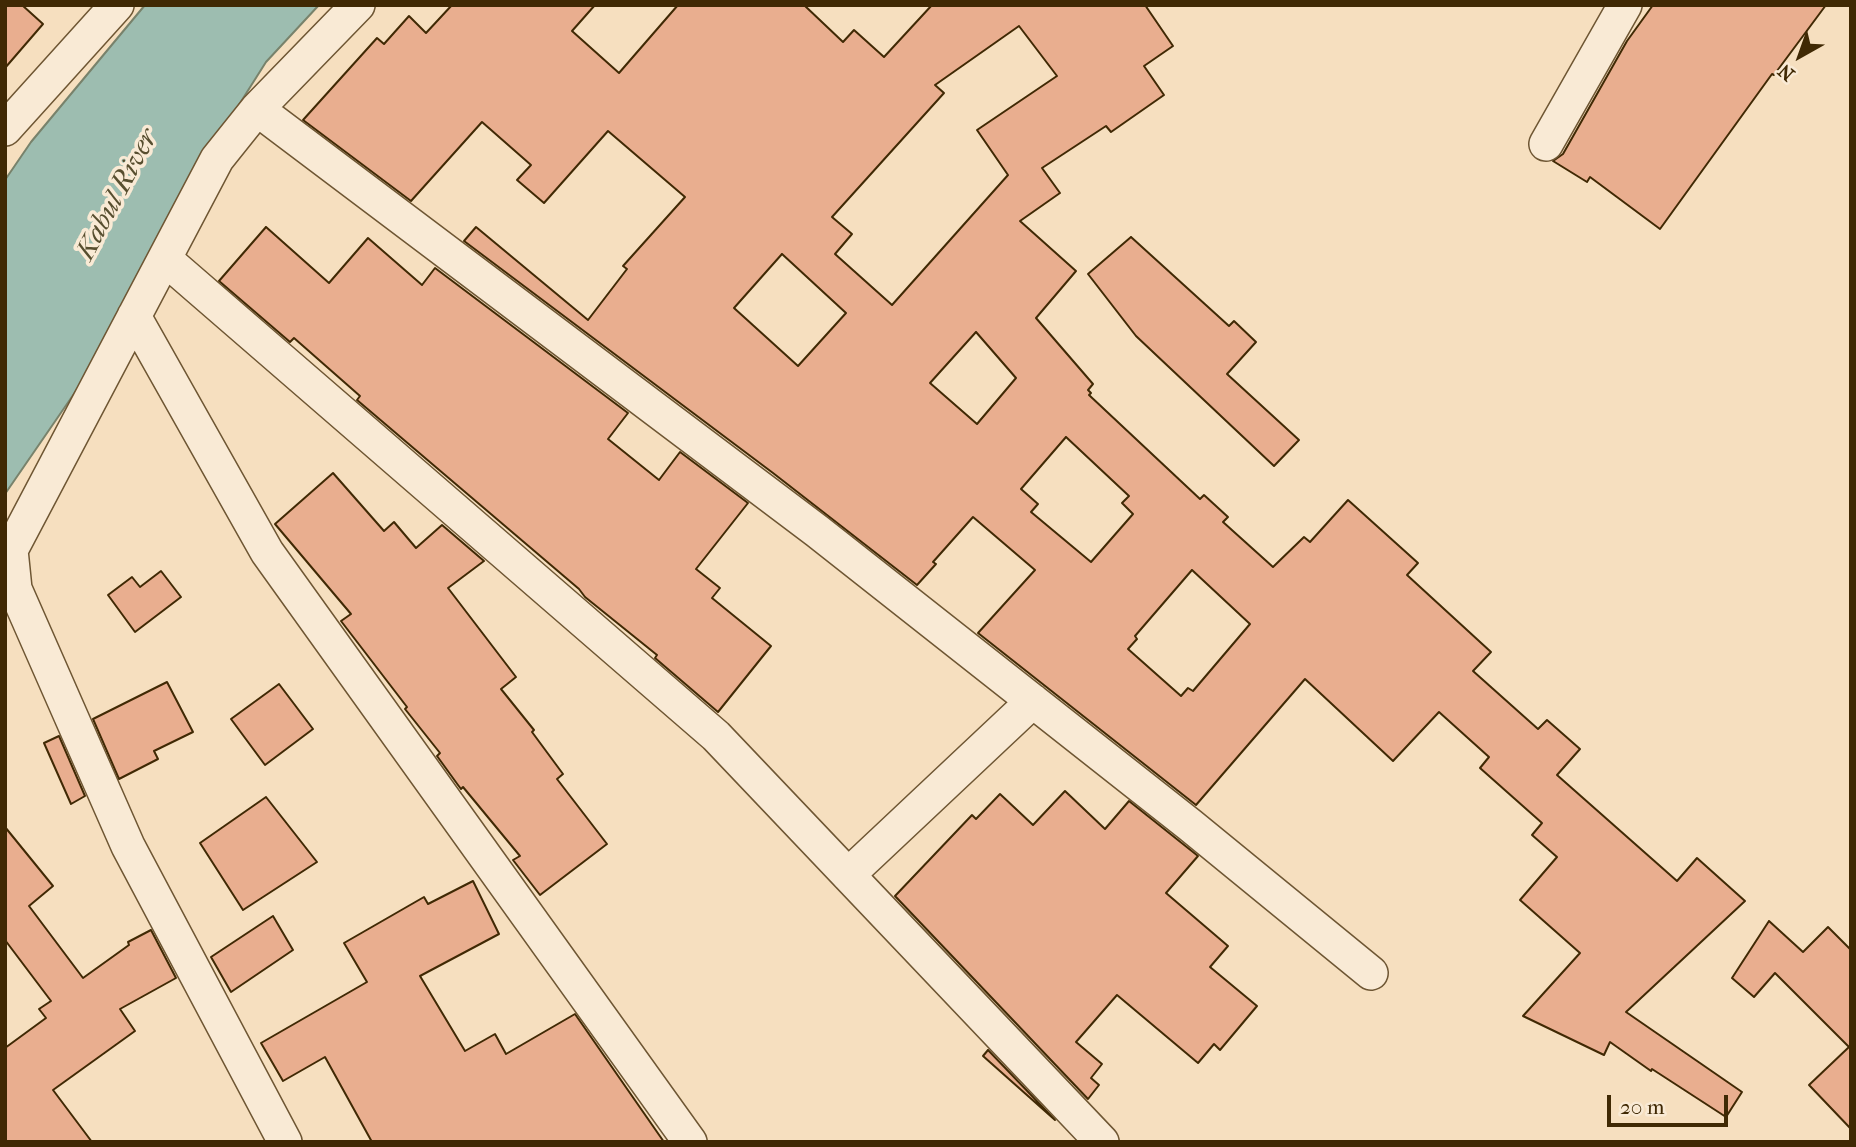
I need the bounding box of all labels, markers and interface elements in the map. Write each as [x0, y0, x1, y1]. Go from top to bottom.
north arrow [1765, 21, 1835, 91]
text: N [1774, 59, 1799, 85]
water label: Kabul River [70, 124, 166, 266]
scale bar [1611, 1080, 1732, 1124]
text: 20 m [1620, 1095, 1664, 1119]

